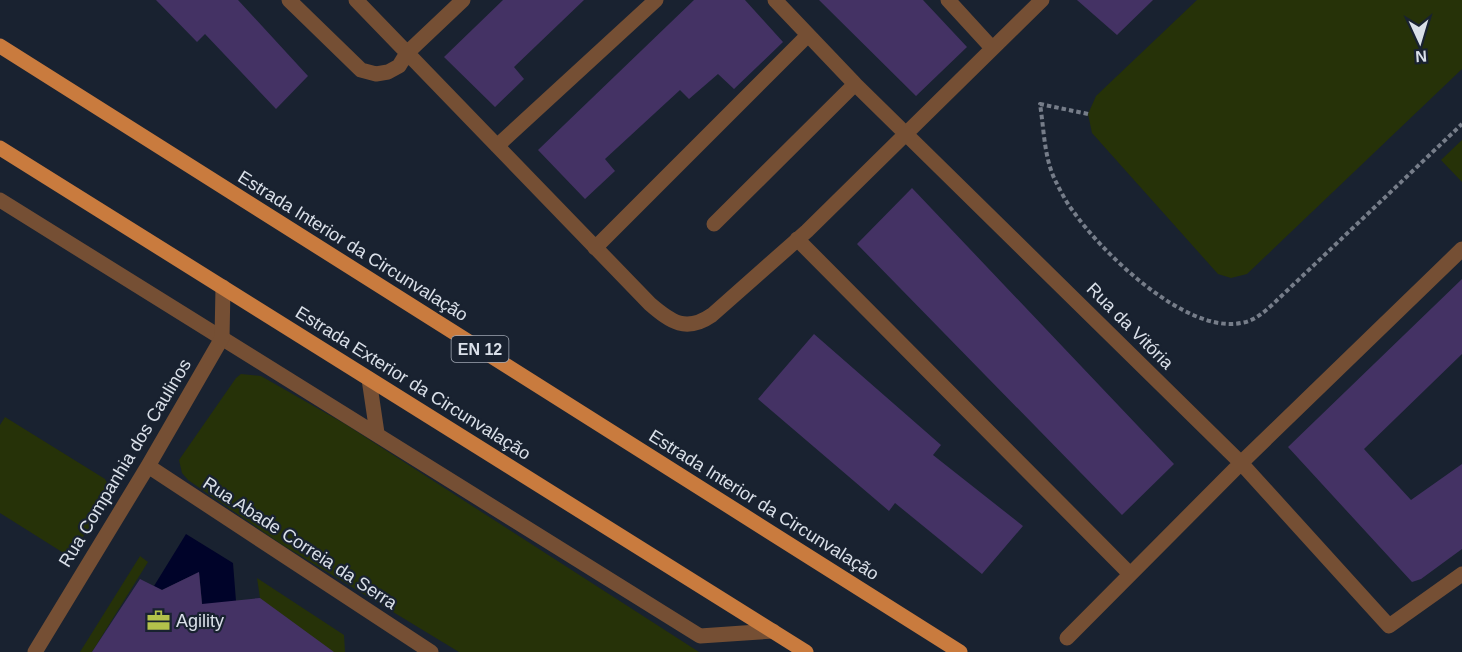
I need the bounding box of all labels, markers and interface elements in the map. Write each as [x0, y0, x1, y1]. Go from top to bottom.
north arrow [1390, 12, 1450, 72]
text: N [1415, 48, 1427, 65]
street label: Estrada Interior da Circunvalação [234, 167, 472, 325]
street label: Rua da Vitória [1083, 279, 1178, 374]
street label: Estrada Exterior da Circunvalação [292, 302, 534, 464]
road number: EN 12 [452, 336, 508, 362]
street label: Rua Companhia dos Caulinos [55, 355, 195, 571]
street label: Estrada Interior da Circunvalação [645, 426, 883, 584]
street label: Rua Abade Correia da Serra [199, 473, 402, 614]
office icon: Agility [145, 608, 171, 634]
place label: Agility [176, 611, 224, 631]

